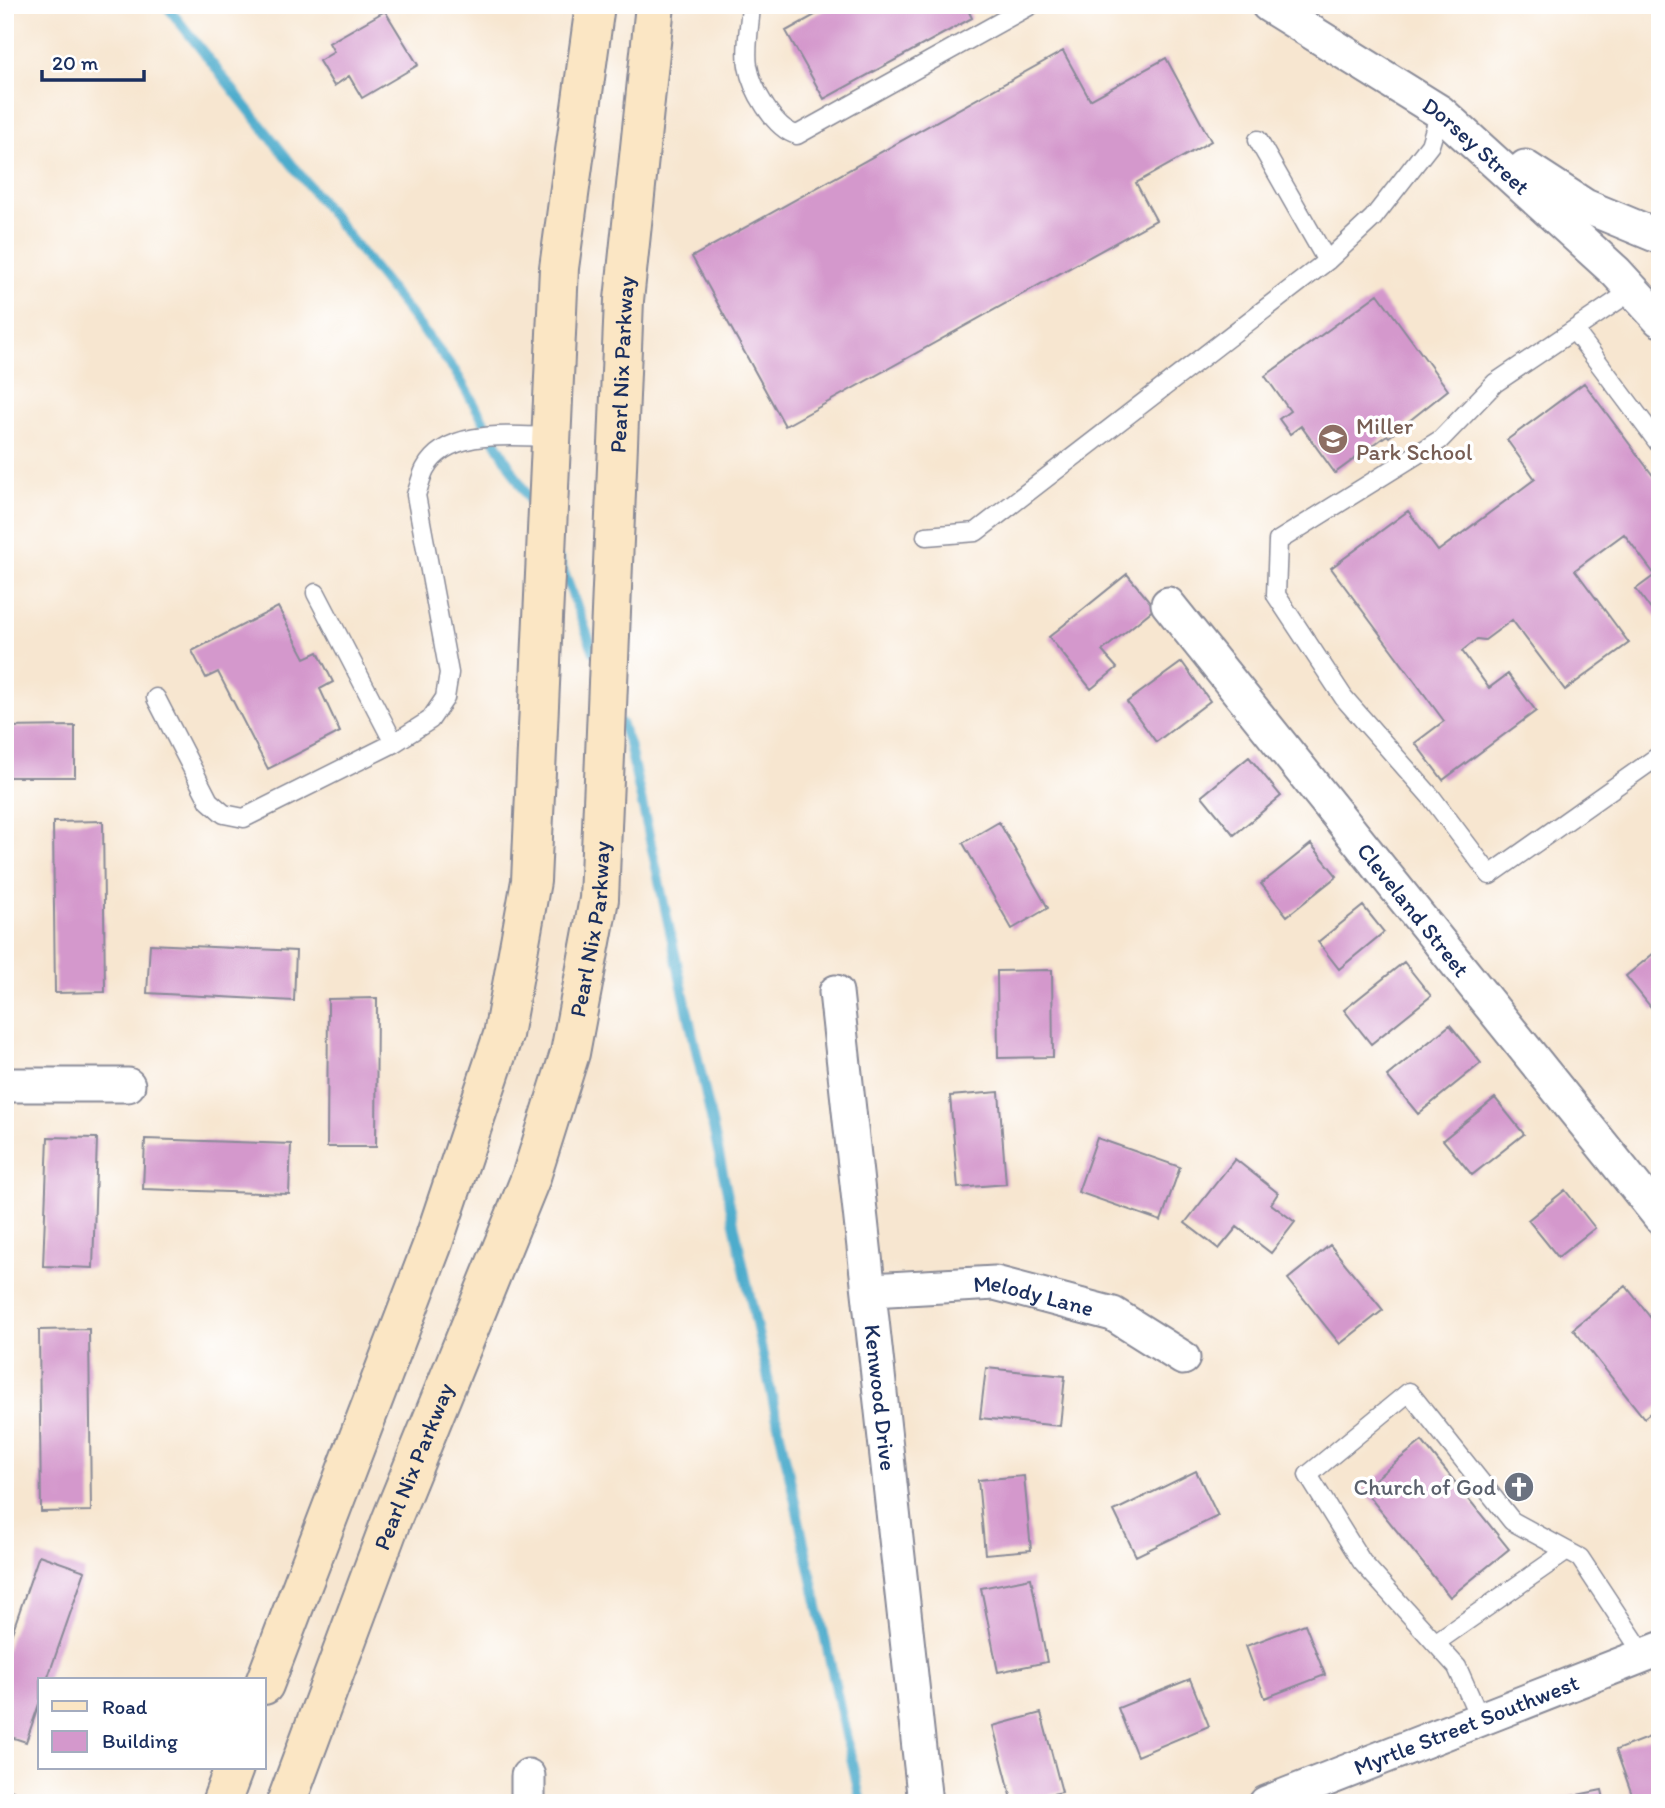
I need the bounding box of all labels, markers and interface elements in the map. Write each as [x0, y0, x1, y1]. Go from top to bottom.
scale bar [42, 38, 144, 82]
text: 20 m [52, 50, 99, 75]
street label: Dorsey Street [1418, 91, 1536, 201]
street label: Pearl Nix Parkway [604, 274, 640, 454]
place label: Miller Park School [1356, 412, 1473, 466]
school or university icon: Miller Park School [1316, 422, 1350, 456]
street label: Cleveland Street [1351, 837, 1476, 983]
street label: Pearl Nix Parkway [563, 840, 615, 1019]
street label: Melody Lane [972, 1269, 1097, 1322]
street label: Kenwood Drive [859, 1323, 902, 1472]
street label: Pearl Nix Parkway [367, 1379, 460, 1554]
church icon: Church of God [1502, 1470, 1536, 1504]
place label: Church of God [1354, 1473, 1496, 1501]
street label: Myrtle Street Southwest [1350, 1668, 1583, 1781]
legend [38, 1678, 266, 1770]
text: Road [102, 1694, 148, 1719]
text: Building [102, 1728, 178, 1753]

